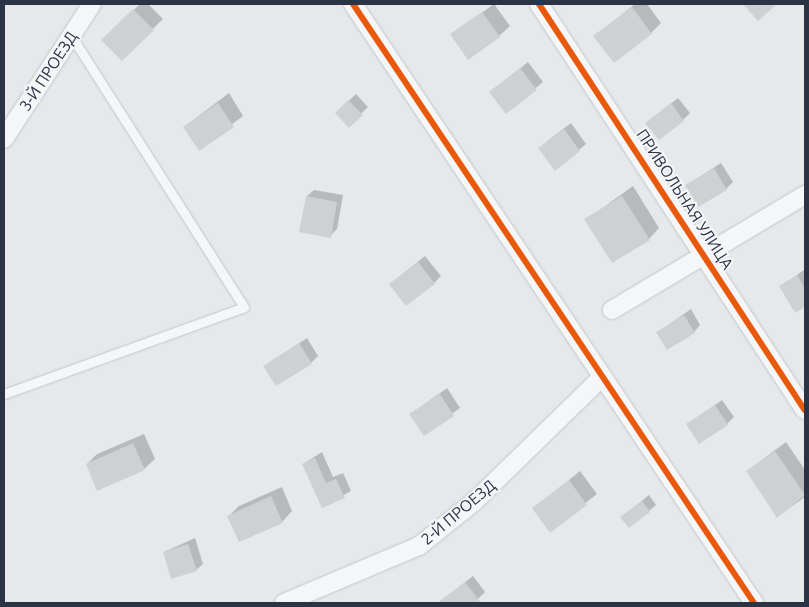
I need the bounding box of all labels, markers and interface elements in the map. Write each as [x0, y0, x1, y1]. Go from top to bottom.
street label: 3-Й ПРОЕЗД [15, 28, 81, 114]
street label: ПРИВОЛЬНАЯ УЛИЦА [632, 125, 738, 273]
street label: 2-Й ПРОЕЗД [417, 475, 499, 549]

